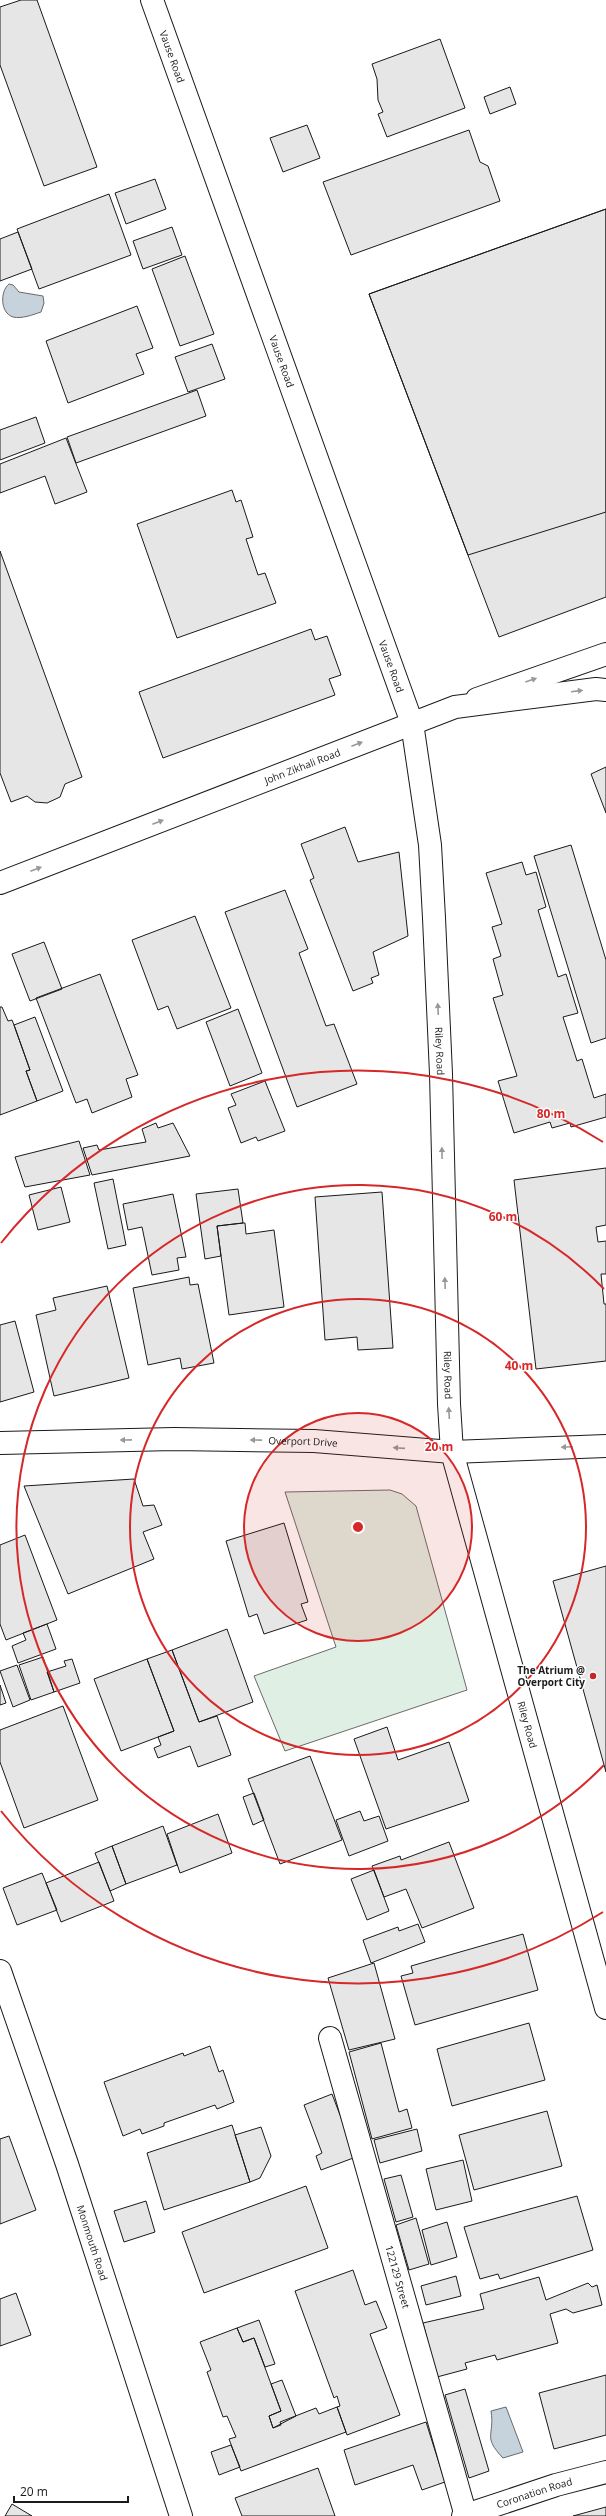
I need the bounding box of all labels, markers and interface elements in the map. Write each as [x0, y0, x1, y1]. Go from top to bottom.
street label: Vause Road [156, 28, 188, 84]
street label: Vause Road [266, 333, 298, 389]
street label: Vause Road [376, 638, 407, 694]
one-way arrow [526, 677, 538, 683]
one-way arrow [571, 688, 583, 694]
one-way arrow [351, 741, 363, 747]
street label: John Zikhali Road [261, 745, 342, 788]
one-way arrow [152, 818, 164, 824]
one-way arrow [31, 865, 43, 871]
one-way arrow [435, 1002, 441, 1015]
street label: Riley Road [432, 1027, 448, 1076]
text: 80 m [537, 1105, 565, 1122]
one-way arrow [439, 1146, 445, 1159]
text: 60 m [489, 1208, 517, 1225]
one-way arrow [442, 1276, 448, 1289]
street label: Riley Road [441, 1351, 456, 1399]
text: 40 m [505, 1357, 533, 1374]
one-way arrow [446, 1407, 453, 1419]
street label: Overport Drive [268, 1433, 339, 1450]
one-way arrow [119, 1437, 132, 1443]
one-way arrow [250, 1437, 262, 1444]
text: 20 m [425, 1438, 453, 1455]
one-way arrow [561, 1444, 573, 1451]
one-way arrow [393, 1445, 405, 1451]
centre of rings [351, 1520, 365, 1534]
place label: The Atrium @ Overport City [517, 1663, 585, 1689]
marker: The Atrium @ Overport City [588, 1671, 598, 1681]
street label: Riley Road [514, 1699, 541, 1750]
street label: Monmouth Road [74, 2203, 111, 2282]
street label: 122129 Street [382, 2243, 414, 2310]
street label: Coronation Road [495, 2474, 574, 2511]
scale bar [14, 2478, 128, 2504]
text: 20 m [20, 2483, 48, 2500]

